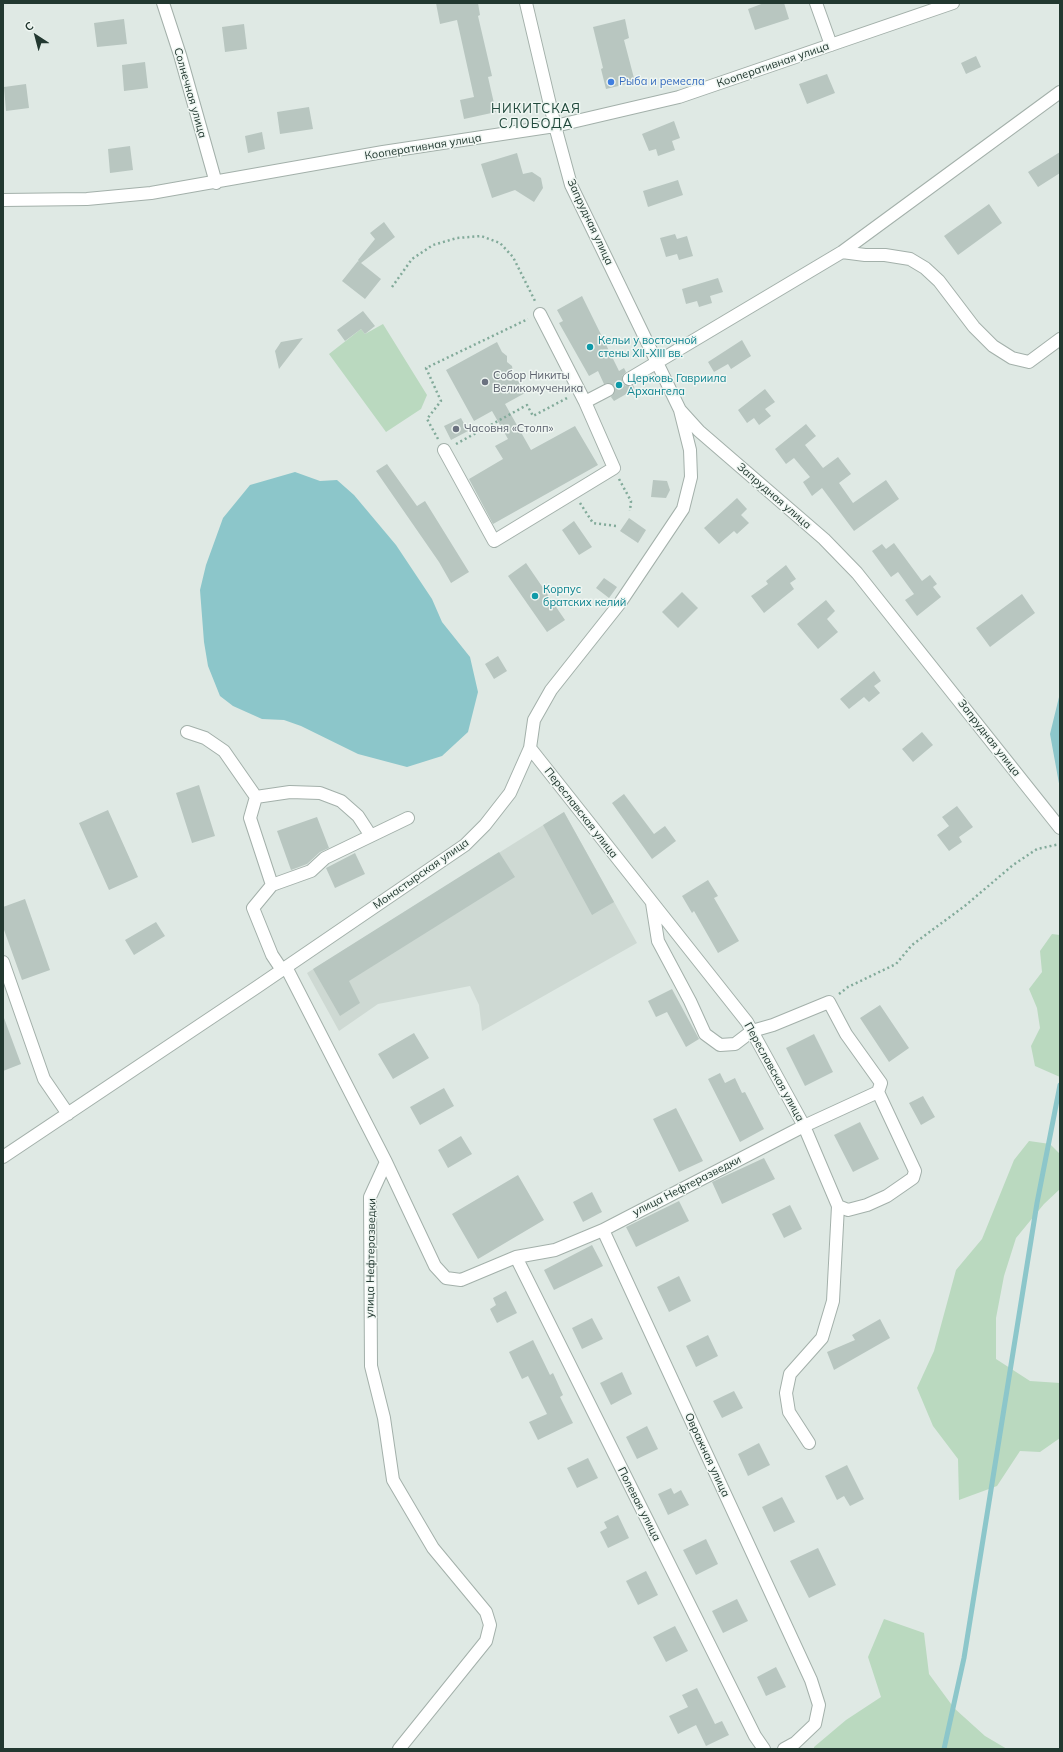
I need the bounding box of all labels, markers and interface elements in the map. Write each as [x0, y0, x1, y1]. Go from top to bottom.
north arrow [16, 16, 56, 56]
text: С [22, 18, 36, 34]
street label: Кооперативная улица [715, 40, 831, 90]
street label: Солнечная улица [171, 46, 209, 140]
place label: Рыба и ремесла [619, 75, 705, 89]
marker: Рыба и ремесла [606, 77, 616, 87]
district label: НИКИТСКАЯ СЛОБОДА [491, 101, 581, 132]
street label: Кооперативная улица [364, 131, 482, 163]
street label: Запрудная улица [564, 177, 616, 267]
place label: Кельи у восточной стены XII-XIII вв. [598, 334, 697, 360]
marker: Кельи у восточной стены XII-XIII вв. [585, 342, 595, 352]
place label: Собор Никиты Великомученика [493, 369, 583, 395]
place label: Церковь Гавриила Архангела [627, 372, 726, 398]
marker: Собор Никиты Великомученика [480, 377, 490, 387]
marker: Церковь Гавриила Архангела [614, 380, 624, 390]
place label: Часовня «Столп» [464, 422, 553, 436]
marker: Часовня «Столп» [451, 424, 461, 434]
street label: Запрудная улица [734, 460, 814, 532]
place label: Корпус братских келий [543, 583, 626, 609]
marker: Корпус братских келий [530, 591, 540, 601]
street label: Запрудная улица [955, 697, 1023, 779]
street label: Переславская улица [542, 765, 620, 861]
street label: Монастырская улица [371, 836, 471, 912]
street label: Переславская улица [741, 1020, 807, 1124]
street label: улица Нефтеразведки [631, 1153, 743, 1219]
street label: улица Нефтеразведки [363, 1198, 379, 1318]
street label: Овражная улица [682, 1411, 732, 1499]
street label: Полевая улица [615, 1465, 663, 1543]

